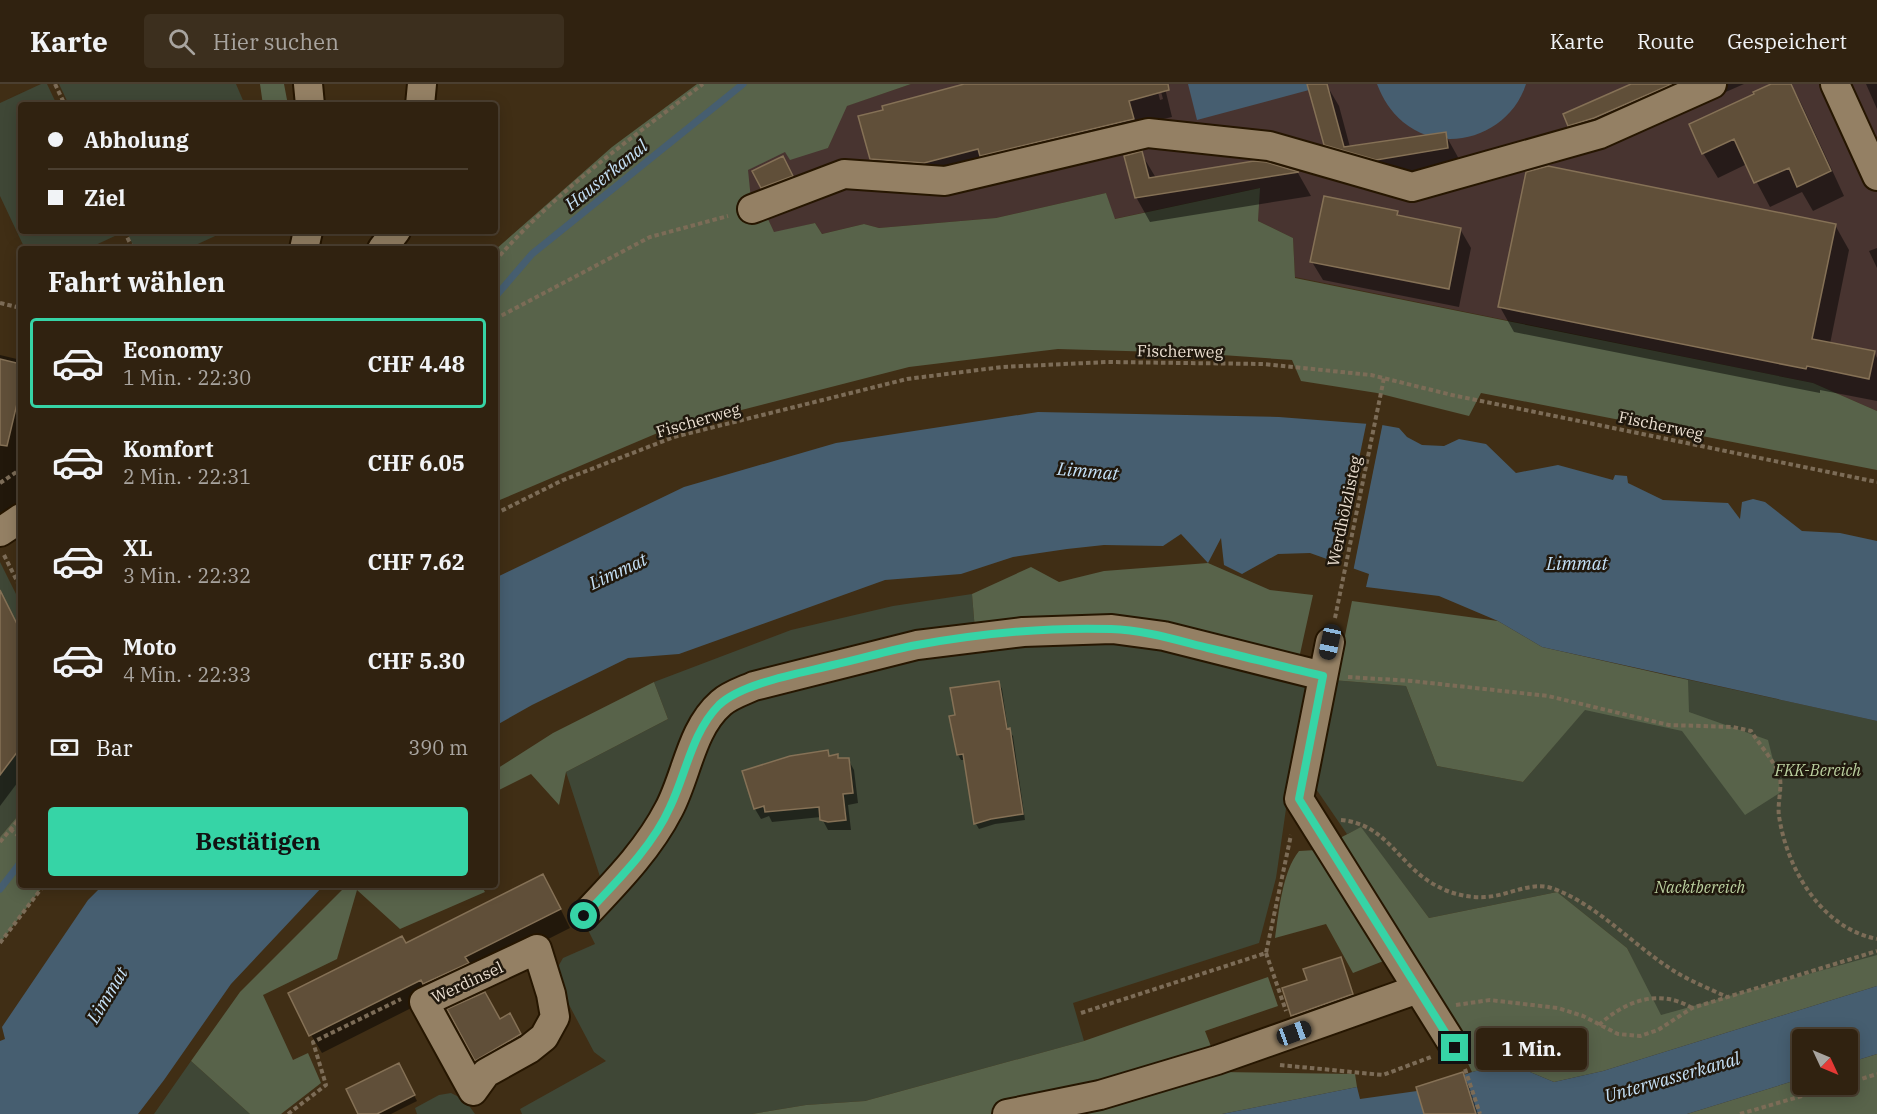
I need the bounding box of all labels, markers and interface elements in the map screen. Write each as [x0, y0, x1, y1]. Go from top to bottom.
search box [144, 14, 564, 68]
text: Karte [30, 23, 108, 60]
icon: search [165, 25, 198, 58]
text: Hier suchen [213, 27, 339, 56]
text: Karte [1550, 27, 1604, 55]
text: Route [1637, 27, 1694, 55]
text: Gespeichert [1727, 27, 1847, 55]
text: Abholung [84, 125, 189, 154]
water label: Hauserkanal [559, 134, 653, 216]
text: Ziel [84, 183, 125, 212]
text: Fahrt wählen [48, 264, 225, 299]
text: Economy [123, 335, 223, 364]
icon: car [51, 336, 105, 390]
street label: Fischerweg [1137, 340, 1224, 362]
text: CHF 4.48 [368, 349, 465, 378]
text: 1 Min. · 22:30 [123, 364, 251, 391]
street label: Fischerweg [654, 398, 743, 442]
street label: Fischerweg [1617, 406, 1706, 444]
text: Komfort [123, 434, 213, 463]
icon: car [51, 435, 105, 489]
text: CHF 6.05 [368, 448, 465, 477]
street label: Werdhölzlisteg [1323, 454, 1366, 568]
water label: Limmat [1055, 457, 1120, 485]
text: 2 Min. · 22:31 [123, 463, 251, 490]
text: XL [123, 533, 153, 562]
icon: car [51, 534, 105, 588]
text: CHF 7.62 [368, 547, 465, 576]
water label: Limmat [584, 547, 651, 595]
water label: Limmat [1545, 552, 1608, 575]
text: 3 Min. · 22:32 [123, 562, 251, 589]
car [1317, 623, 1343, 661]
text: Moto [123, 632, 177, 661]
icon: car [51, 633, 105, 687]
text: CHF 5.30 [368, 646, 465, 675]
text: 4 Min. · 22:33 [123, 661, 251, 688]
icon: cash [48, 731, 81, 764]
text: Bar [96, 733, 133, 762]
text: 390 m [408, 734, 468, 761]
park label: FKK-Bereich [1774, 760, 1861, 780]
button: Bestätigen [48, 807, 468, 876]
park label: Nacktbereich [1654, 877, 1746, 897]
route start [570, 902, 597, 929]
street label: Werdinsel [428, 957, 506, 1007]
water label: Limmat [81, 962, 133, 1028]
car [1274, 1018, 1314, 1048]
callout: 1 Min. [1476, 1027, 1587, 1069]
north arrow [1792, 1029, 1858, 1095]
map controls [1792, 1029, 1858, 1095]
route end [1441, 1034, 1468, 1061]
text: 1 Min. [1501, 1035, 1562, 1062]
water label: Unterwasserkanal [1601, 1046, 1743, 1107]

